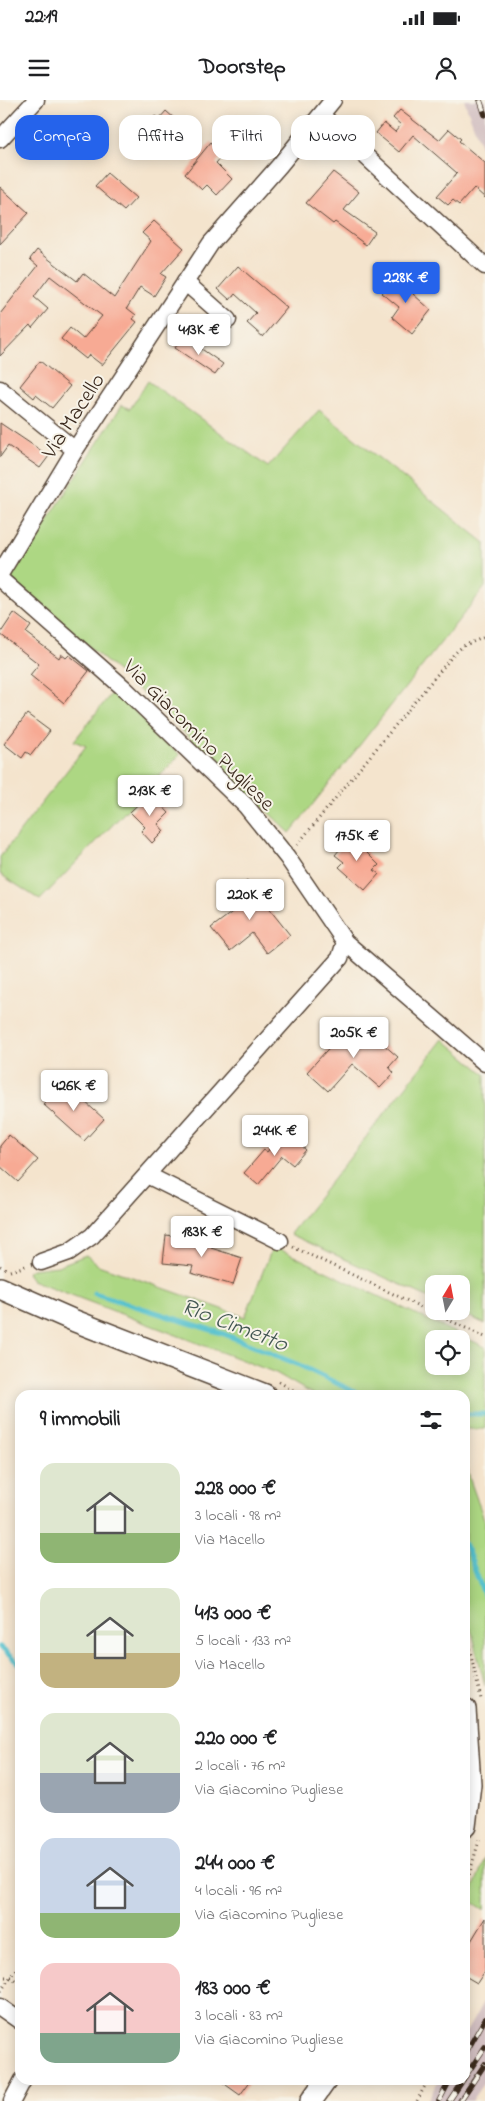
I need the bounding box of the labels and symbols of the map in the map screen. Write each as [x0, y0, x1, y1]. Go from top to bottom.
pin: 228K € [365, 262, 447, 304]
pin: 413K € [158, 314, 240, 356]
street label: Via Macello [34, 367, 114, 467]
street label: Via Giacomino Pugliese [113, 652, 281, 820]
pin: 213K € [109, 774, 191, 817]
pin: 175K € [316, 820, 398, 862]
pin: 220K € [209, 878, 291, 921]
pin: 205K € [313, 1016, 395, 1059]
pin: 426K € [33, 1070, 115, 1112]
pin: 244K € [234, 1114, 316, 1157]
pin: 183K € [161, 1216, 243, 1258]
north arrow [425, 1275, 470, 1320]
water label: Rio Cimetto [176, 1290, 294, 1363]

